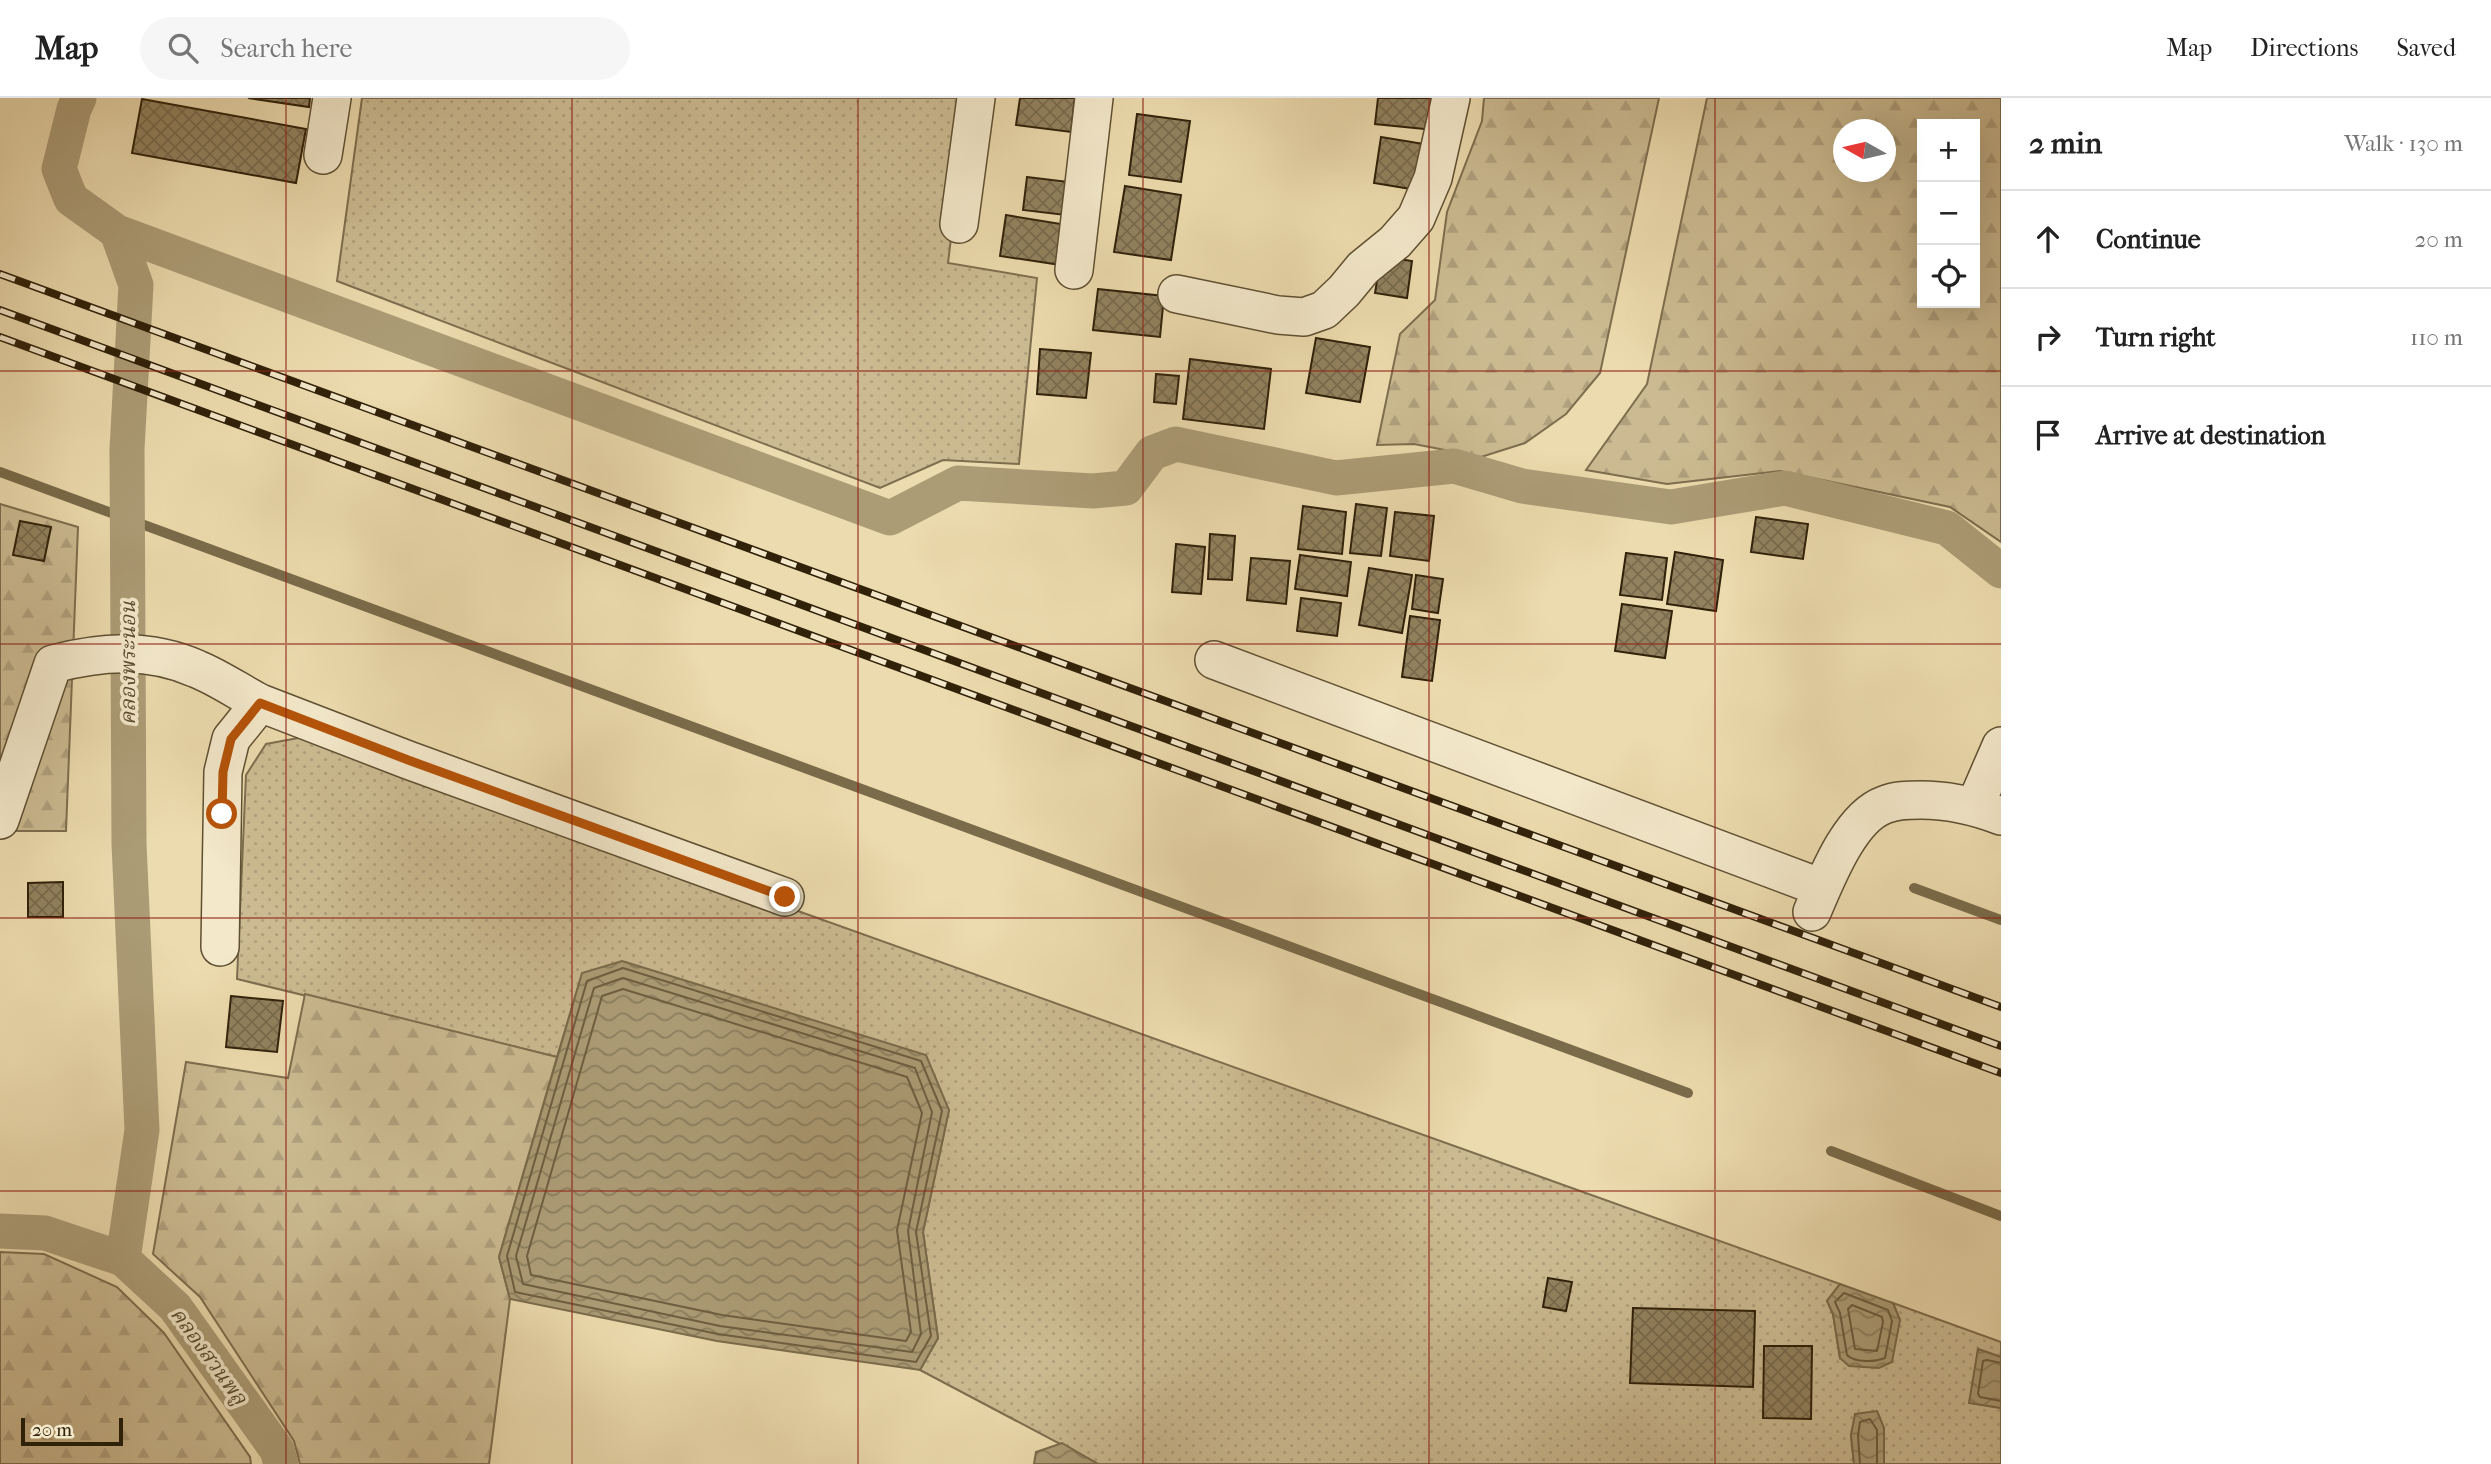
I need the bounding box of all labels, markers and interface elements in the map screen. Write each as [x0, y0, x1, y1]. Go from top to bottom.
search box [140, 17, 630, 80]
text: Map [35, 29, 98, 68]
icon: search [164, 29, 202, 67]
text: Search here [220, 33, 352, 64]
text: Map [2166, 34, 2212, 62]
text: Directions [2250, 34, 2358, 62]
text: Saved [2396, 34, 2456, 62]
north arrow [1833, 119, 1896, 182]
map controls [1917, 119, 1980, 308]
button: + [1917, 119, 1980, 182]
text: 2 min [2029, 126, 2102, 161]
text: Walk · 130 m [2344, 130, 2463, 157]
button: − [1917, 182, 1980, 245]
icon: ahead [2029, 220, 2067, 258]
text: Continue [2096, 224, 2201, 255]
text: 20 m [2414, 226, 2463, 253]
button: locate [1917, 245, 1980, 308]
icon: right [2029, 318, 2067, 356]
text: Turn right [2096, 322, 2216, 353]
text: 110 m [2410, 324, 2463, 351]
icon: arrive [2029, 416, 2067, 454]
text: Arrive at destination [2096, 420, 2326, 451]
water label: คลองพระนอน [116, 601, 140, 725]
route start [206, 798, 237, 829]
route end [769, 881, 800, 912]
water label: คลองสวนพลู [164, 1303, 252, 1411]
scale bar [21, 1415, 122, 1447]
text: 20 m [32, 1419, 72, 1441]

